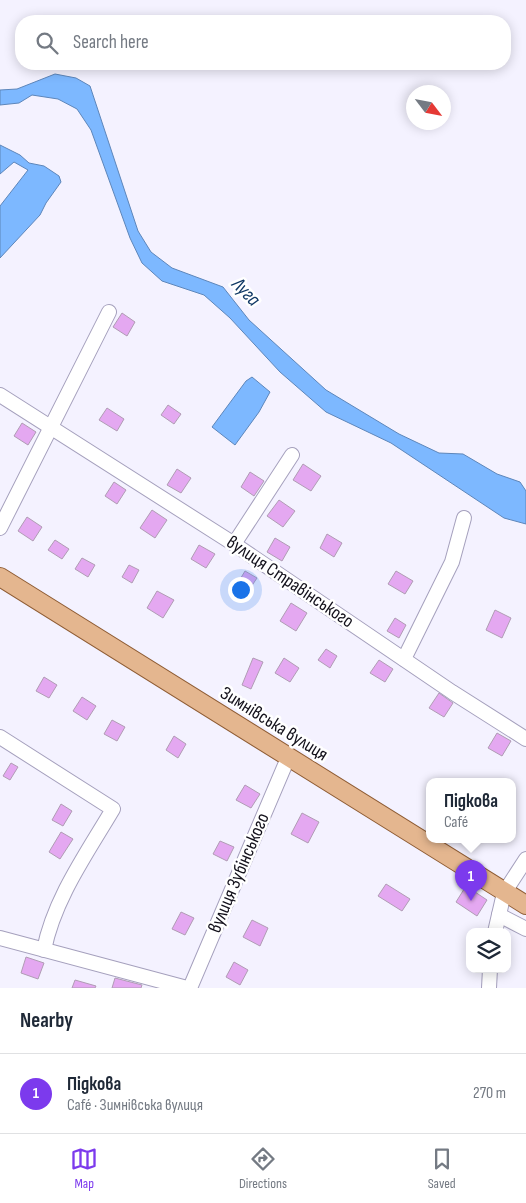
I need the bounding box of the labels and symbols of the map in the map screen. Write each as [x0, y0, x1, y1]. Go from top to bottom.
north arrow [406, 85, 451, 130]
water label: Луга [226, 272, 265, 311]
street label: вулиця Стравінського [222, 531, 358, 633]
your location [228, 577, 254, 603]
street label: Зимнівська вулиця [216, 682, 332, 766]
street label: вулиця Зубінського [203, 810, 275, 936]
pin: 1 [455, 860, 487, 901]

